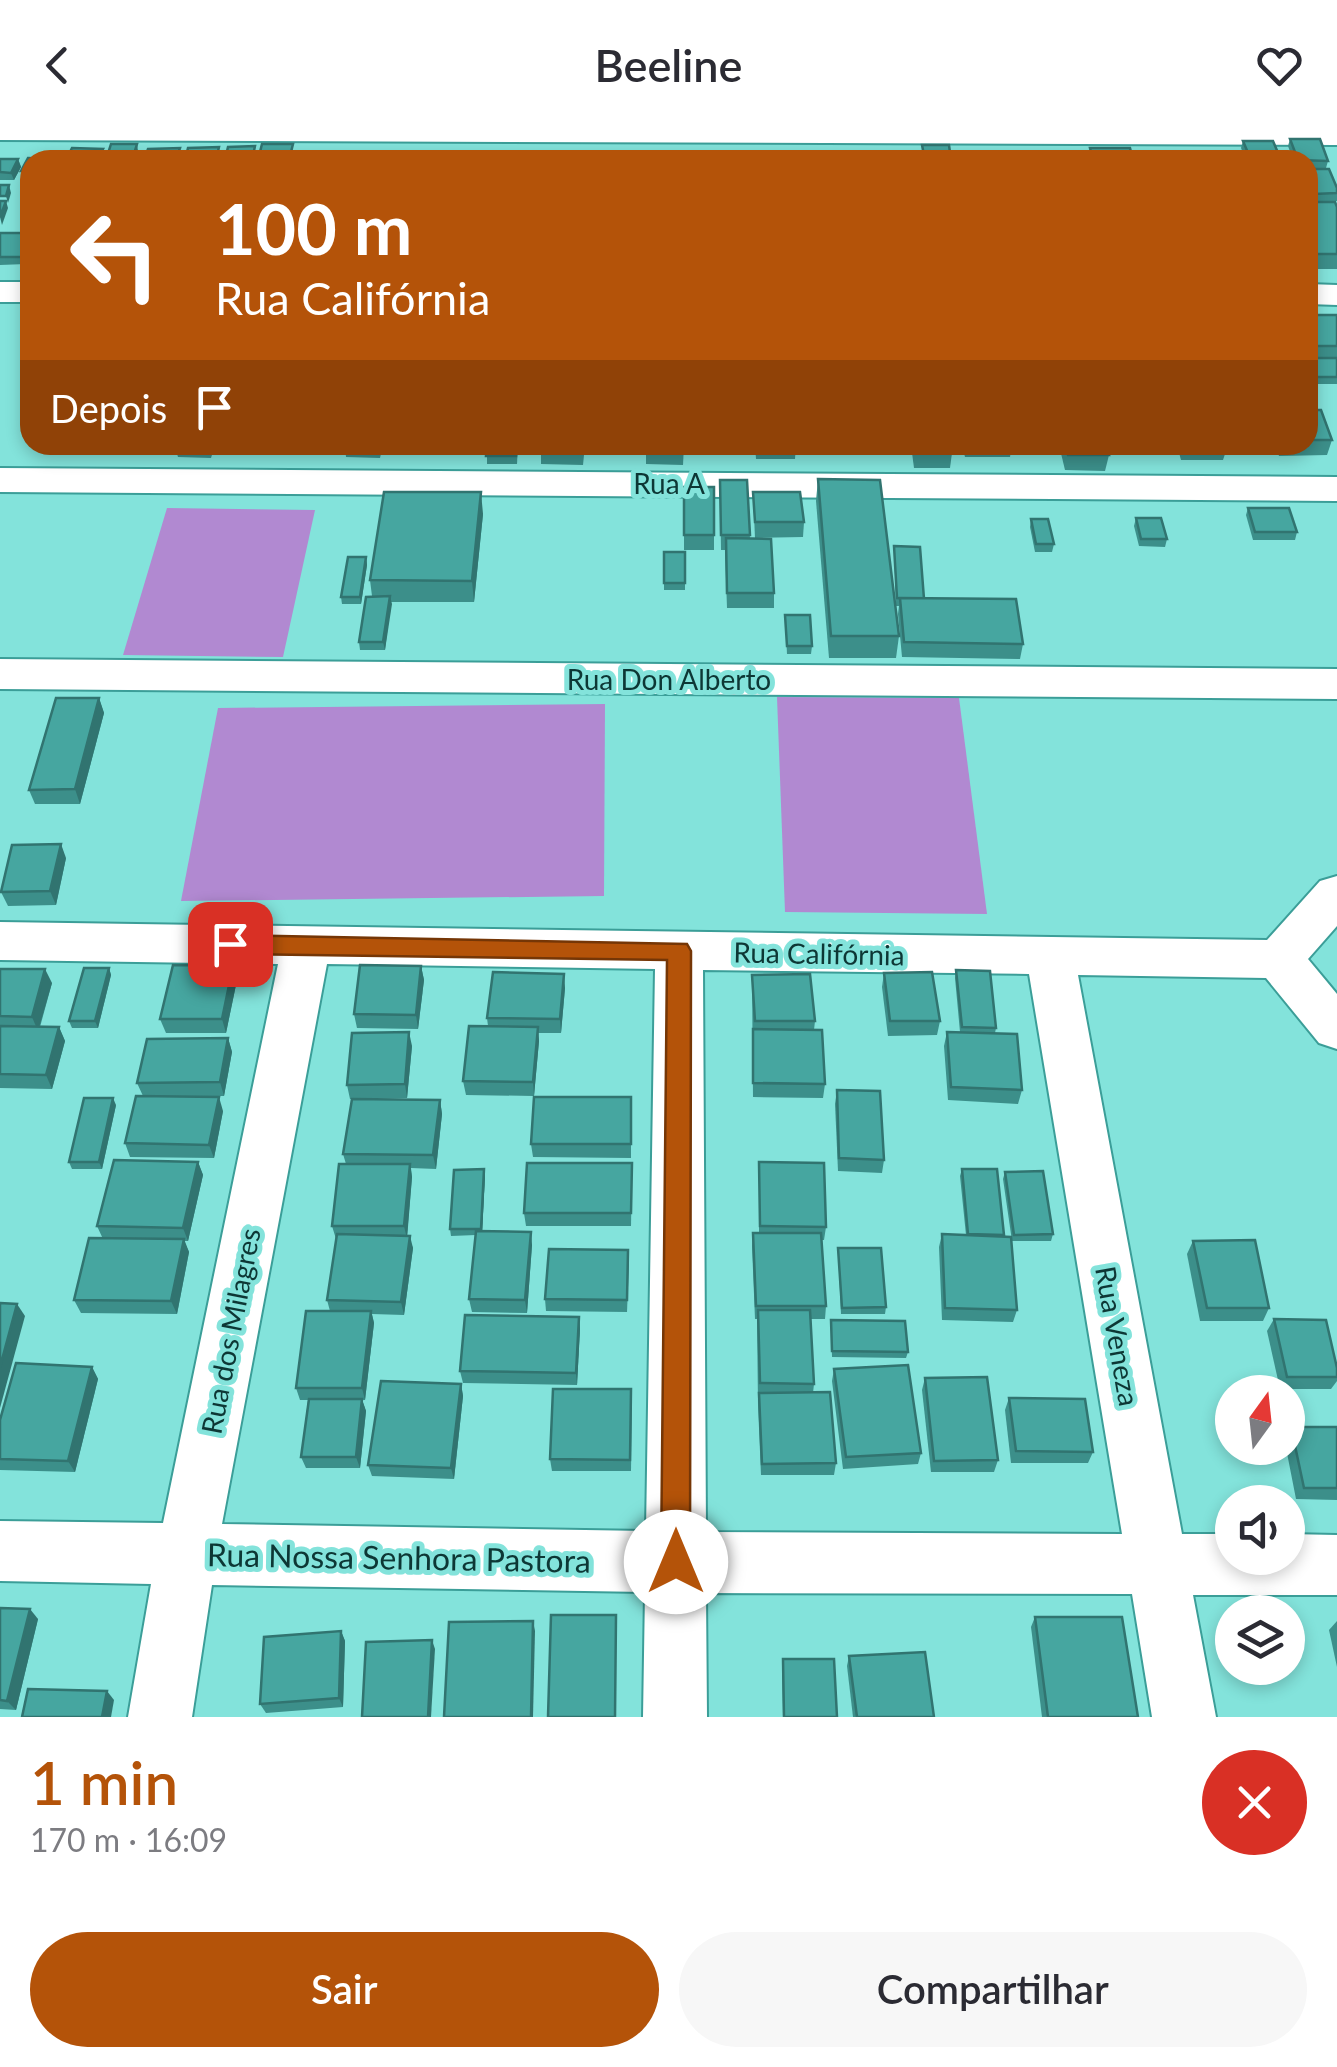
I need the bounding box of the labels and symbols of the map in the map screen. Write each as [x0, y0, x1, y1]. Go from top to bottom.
street label: Rua A [633, 466, 705, 500]
street label: Rua Don Alberto [567, 662, 771, 696]
pin [188, 902, 273, 987]
street label: Rua Califórnia [733, 935, 905, 971]
street label: Rua dos Milagres [193, 1225, 267, 1437]
street label: Rua Veneza [1089, 1263, 1147, 1409]
north arrow [1215, 1375, 1305, 1465]
position arrow [624, 1510, 728, 1614]
street label: Rua Nossa Senhora Pastora [207, 1534, 591, 1580]

